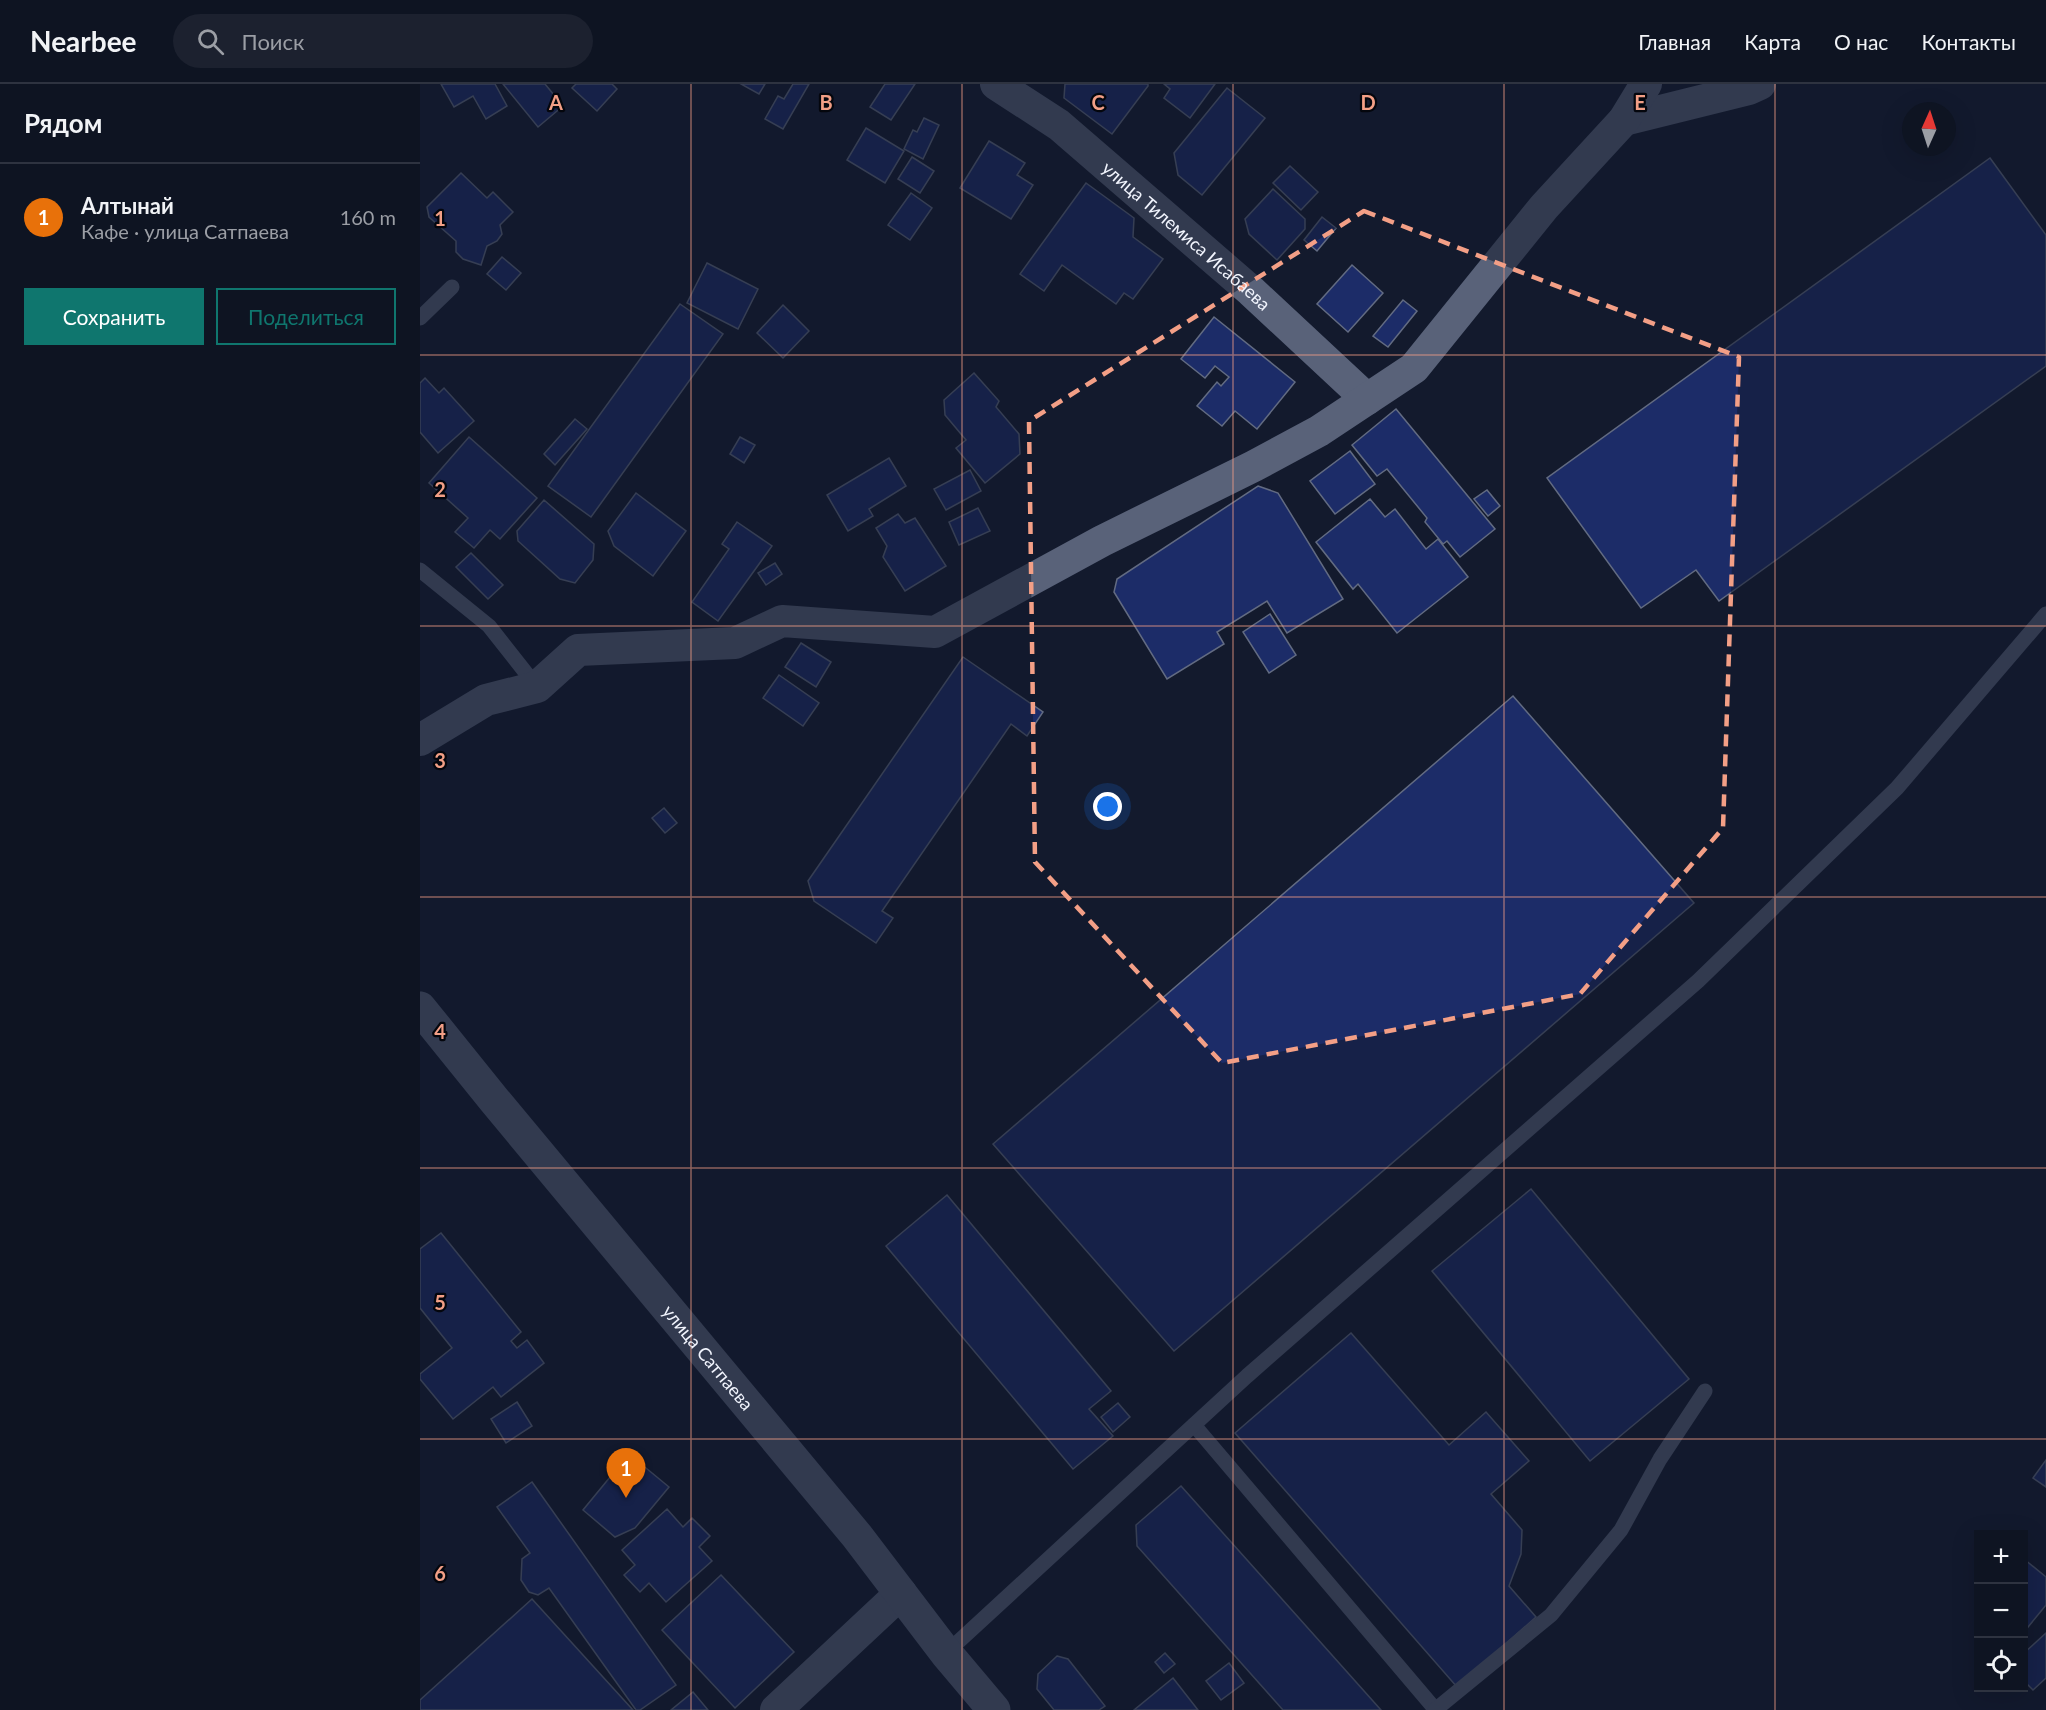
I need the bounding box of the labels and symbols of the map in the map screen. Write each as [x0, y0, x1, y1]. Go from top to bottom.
text: A [548, 90, 563, 114]
text: B [819, 90, 833, 114]
text: C [1091, 90, 1105, 114]
text: D [1360, 90, 1376, 114]
text: E [1634, 90, 1646, 114]
north arrow [1902, 102, 1956, 156]
street label: улица Тилемиса Исабаева [1098, 156, 1275, 315]
text: 1 [434, 206, 446, 230]
text: 2 [434, 477, 446, 501]
text: 3 [434, 748, 446, 772]
your location [1093, 792, 1122, 821]
text: 4 [434, 1019, 446, 1043]
text: 5 [434, 1290, 446, 1314]
street label: улица Сатпаева [658, 1300, 758, 1414]
pin: 1 [606, 1448, 646, 1498]
text: 6 [434, 1561, 446, 1585]

